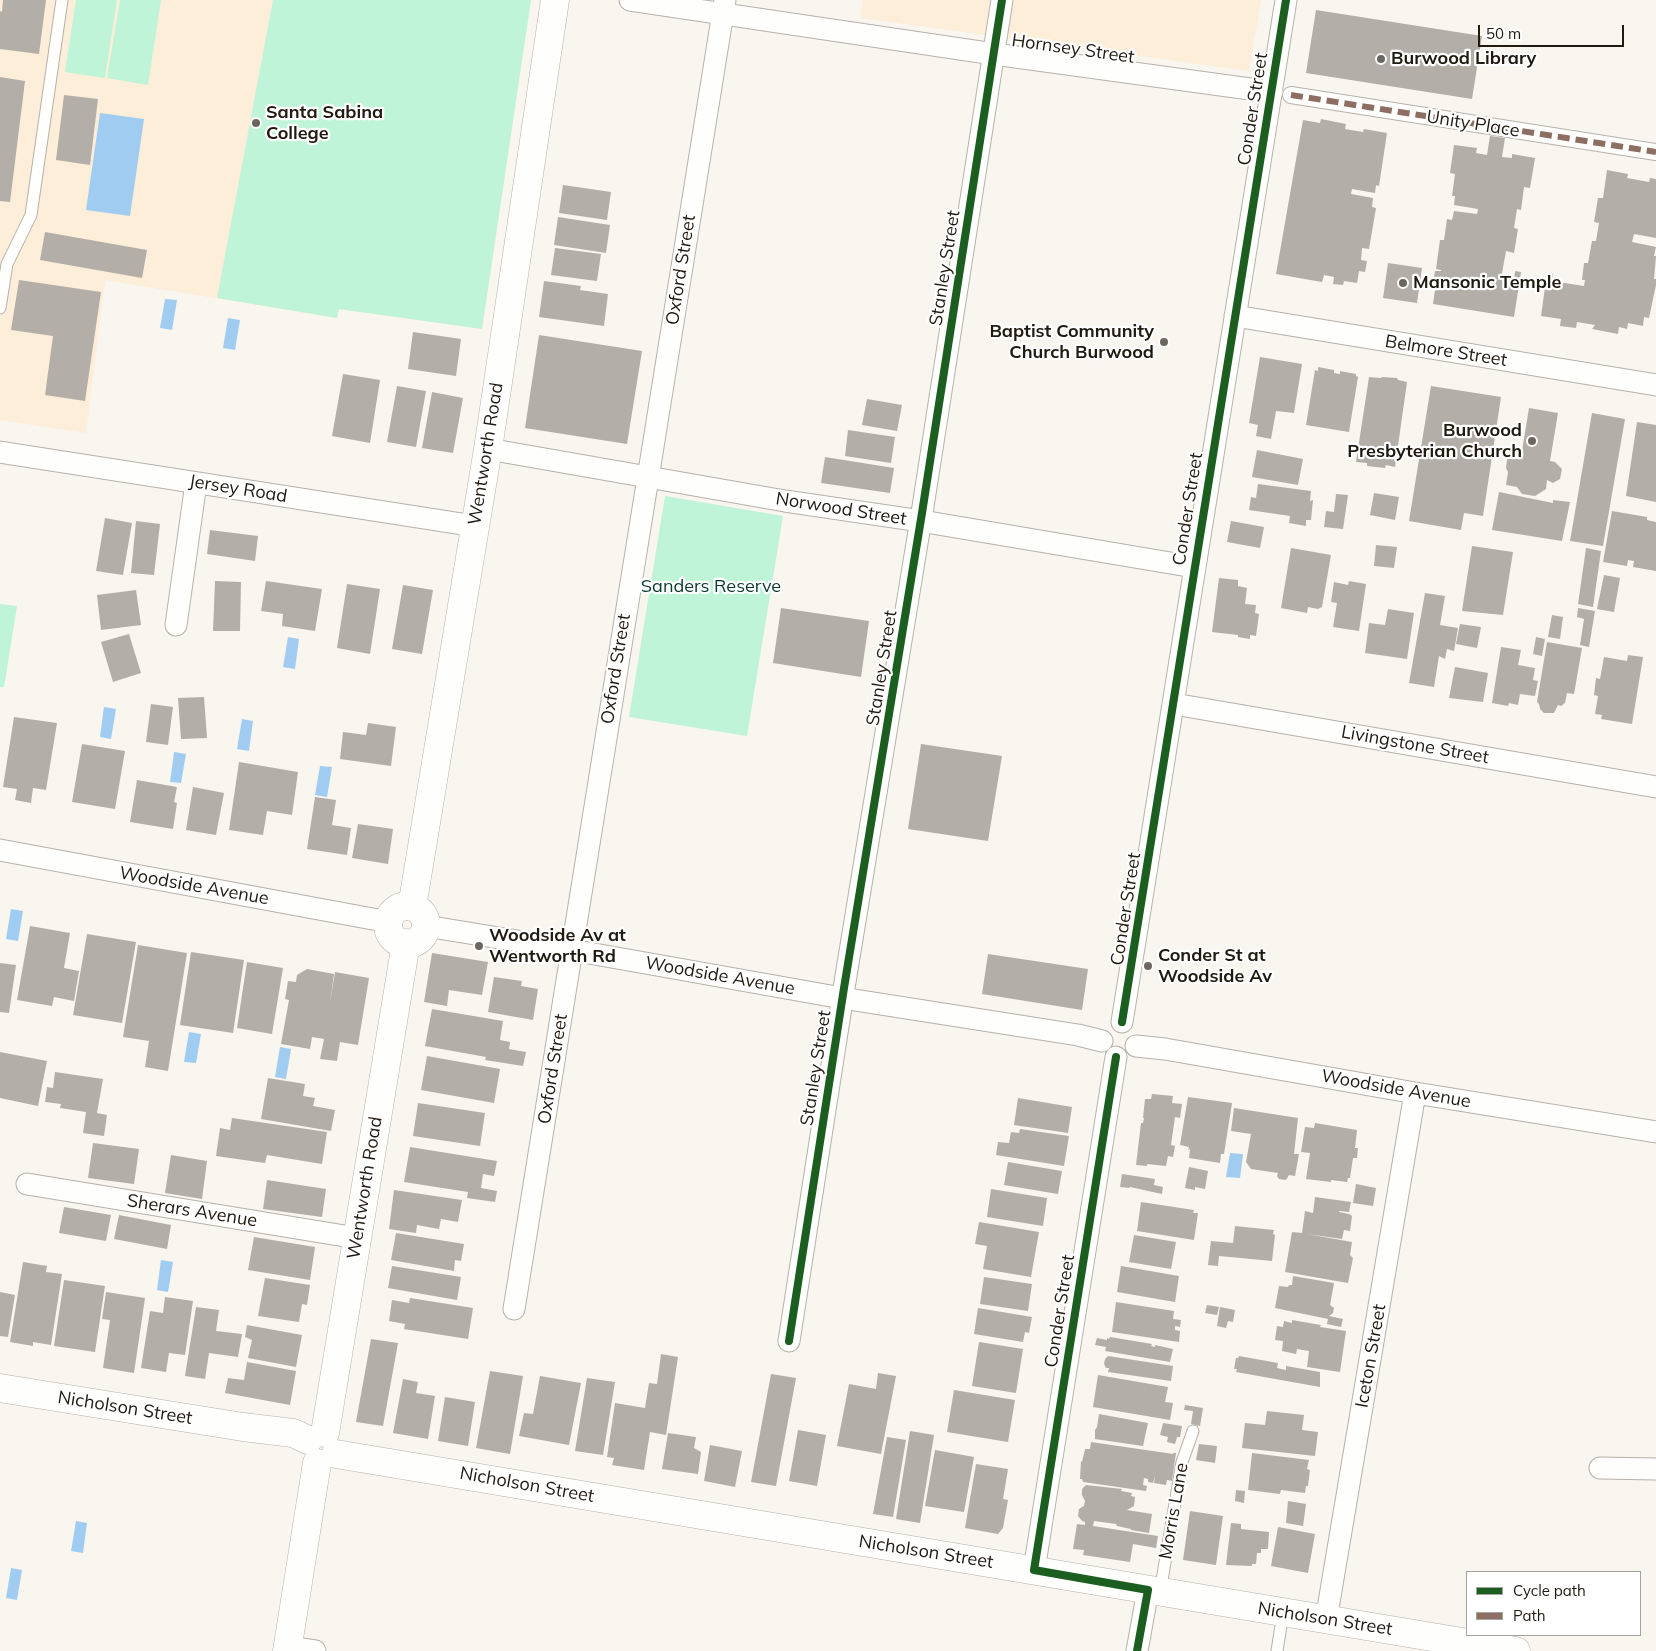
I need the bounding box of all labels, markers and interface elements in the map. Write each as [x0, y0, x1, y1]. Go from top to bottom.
scale bar [1481, 15, 1627, 47]
text: 50 m [1486, 24, 1521, 43]
street label: Hornsey Street [1010, 30, 1136, 68]
place label: Burwood Library [1391, 48, 1536, 70]
street label: Conder Street [1233, 51, 1273, 167]
marker: Burwood Library [1375, 53, 1387, 65]
place label: Santa Sabina College [266, 102, 383, 144]
street label: Unity Place [1425, 106, 1521, 142]
marker: Santa Sabina College [250, 117, 262, 129]
street label: Stanley Street [925, 209, 965, 327]
street label: Oxford Street [662, 213, 700, 327]
place label: Mansonic Temple [1413, 272, 1561, 294]
marker: Mansonic Temple [1397, 277, 1409, 289]
place label: Baptist Community Church Burwood [989, 321, 1154, 364]
street label: Belmore Street [1384, 331, 1508, 371]
marker: Baptist Community Church Burwood [1158, 336, 1170, 348]
street label: Wentworth Road [464, 381, 508, 527]
place label: Burwood Presbyterian Church [1347, 420, 1522, 462]
marker: Burwood Presbyterian Church [1526, 435, 1538, 447]
street label: Conder Street [1168, 451, 1208, 567]
street label: Jersey Road [187, 471, 289, 507]
street label: Norwood Street [774, 488, 908, 530]
park label: Sanders Reserve [641, 576, 781, 598]
street label: Stanley Street [862, 609, 902, 727]
street label: Oxford Street [597, 612, 635, 726]
street label: Livingstone Street [1340, 721, 1490, 769]
street label: Conder Street [1106, 851, 1146, 967]
street label: Woodside Avenue [118, 862, 270, 910]
place label: Woodside Av at Wentworth Rd [489, 925, 626, 968]
marker: Woodside Av at Wentworth Rd [473, 940, 485, 952]
place label: Conder St at Woodside Av [1158, 945, 1272, 988]
street label: Woodside Avenue [644, 952, 796, 1000]
marker: Conder St at Woodside Av [1142, 960, 1154, 972]
street label: Stanley Street [796, 1009, 836, 1127]
street label: Oxford Street [534, 1012, 572, 1126]
street label: Woodside Avenue [1320, 1065, 1472, 1113]
street label: Wentworth Road [343, 1115, 387, 1261]
street label: Sherars Avenue [125, 1190, 259, 1232]
street label: Conder Street [1040, 1253, 1080, 1369]
street label: Iceton Street [1351, 1303, 1391, 1409]
street label: Nicholson Street [56, 1387, 194, 1429]
street label: Morris Lane [1155, 1461, 1193, 1561]
street label: Nicholson Street [458, 1463, 596, 1507]
street label: Nicholson Street [857, 1531, 995, 1573]
legend [1466, 1571, 1641, 1636]
text: Cycle path [1513, 1581, 1586, 1600]
street label: Nicholson Street [1256, 1598, 1394, 1640]
text: Path [1513, 1606, 1545, 1625]

